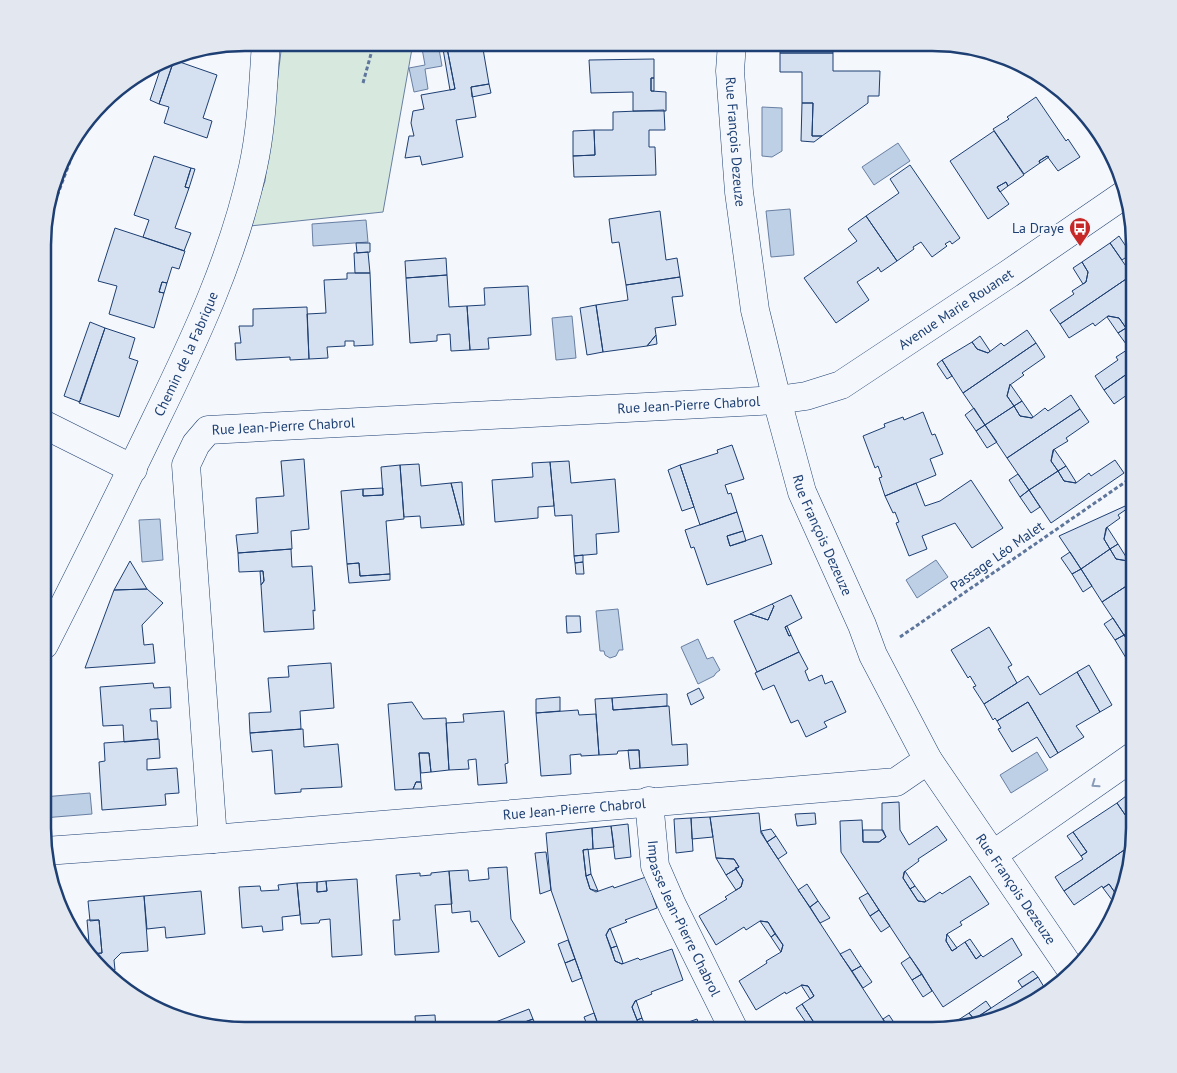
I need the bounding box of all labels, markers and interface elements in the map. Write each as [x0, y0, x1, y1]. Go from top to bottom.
street label: Rue François Dezeuze [721, 76, 750, 208]
bus stop icon: La Draye [1068, 216, 1092, 247]
place label: La Draye [1012, 219, 1064, 237]
street label: Avenue Marie Rouanet [895, 264, 1017, 354]
street label: Chemin de la Fabrique [150, 289, 222, 419]
street label: Rue Jean-Pierre Chabrol [617, 392, 761, 417]
street label: Rue Jean-Pierre Chabrol [211, 413, 355, 439]
street label: Rue François Dezeuze [789, 473, 857, 598]
street label: Passage Léo Malet [947, 517, 1047, 595]
one-way arrow [1091, 778, 1100, 787]
street label: Rue Jean-Pierre Chabrol [502, 794, 646, 824]
street label: Rue François Dezeuze [972, 830, 1060, 948]
street label: Impasse Jean-Pierre Chabrol [644, 839, 725, 999]

